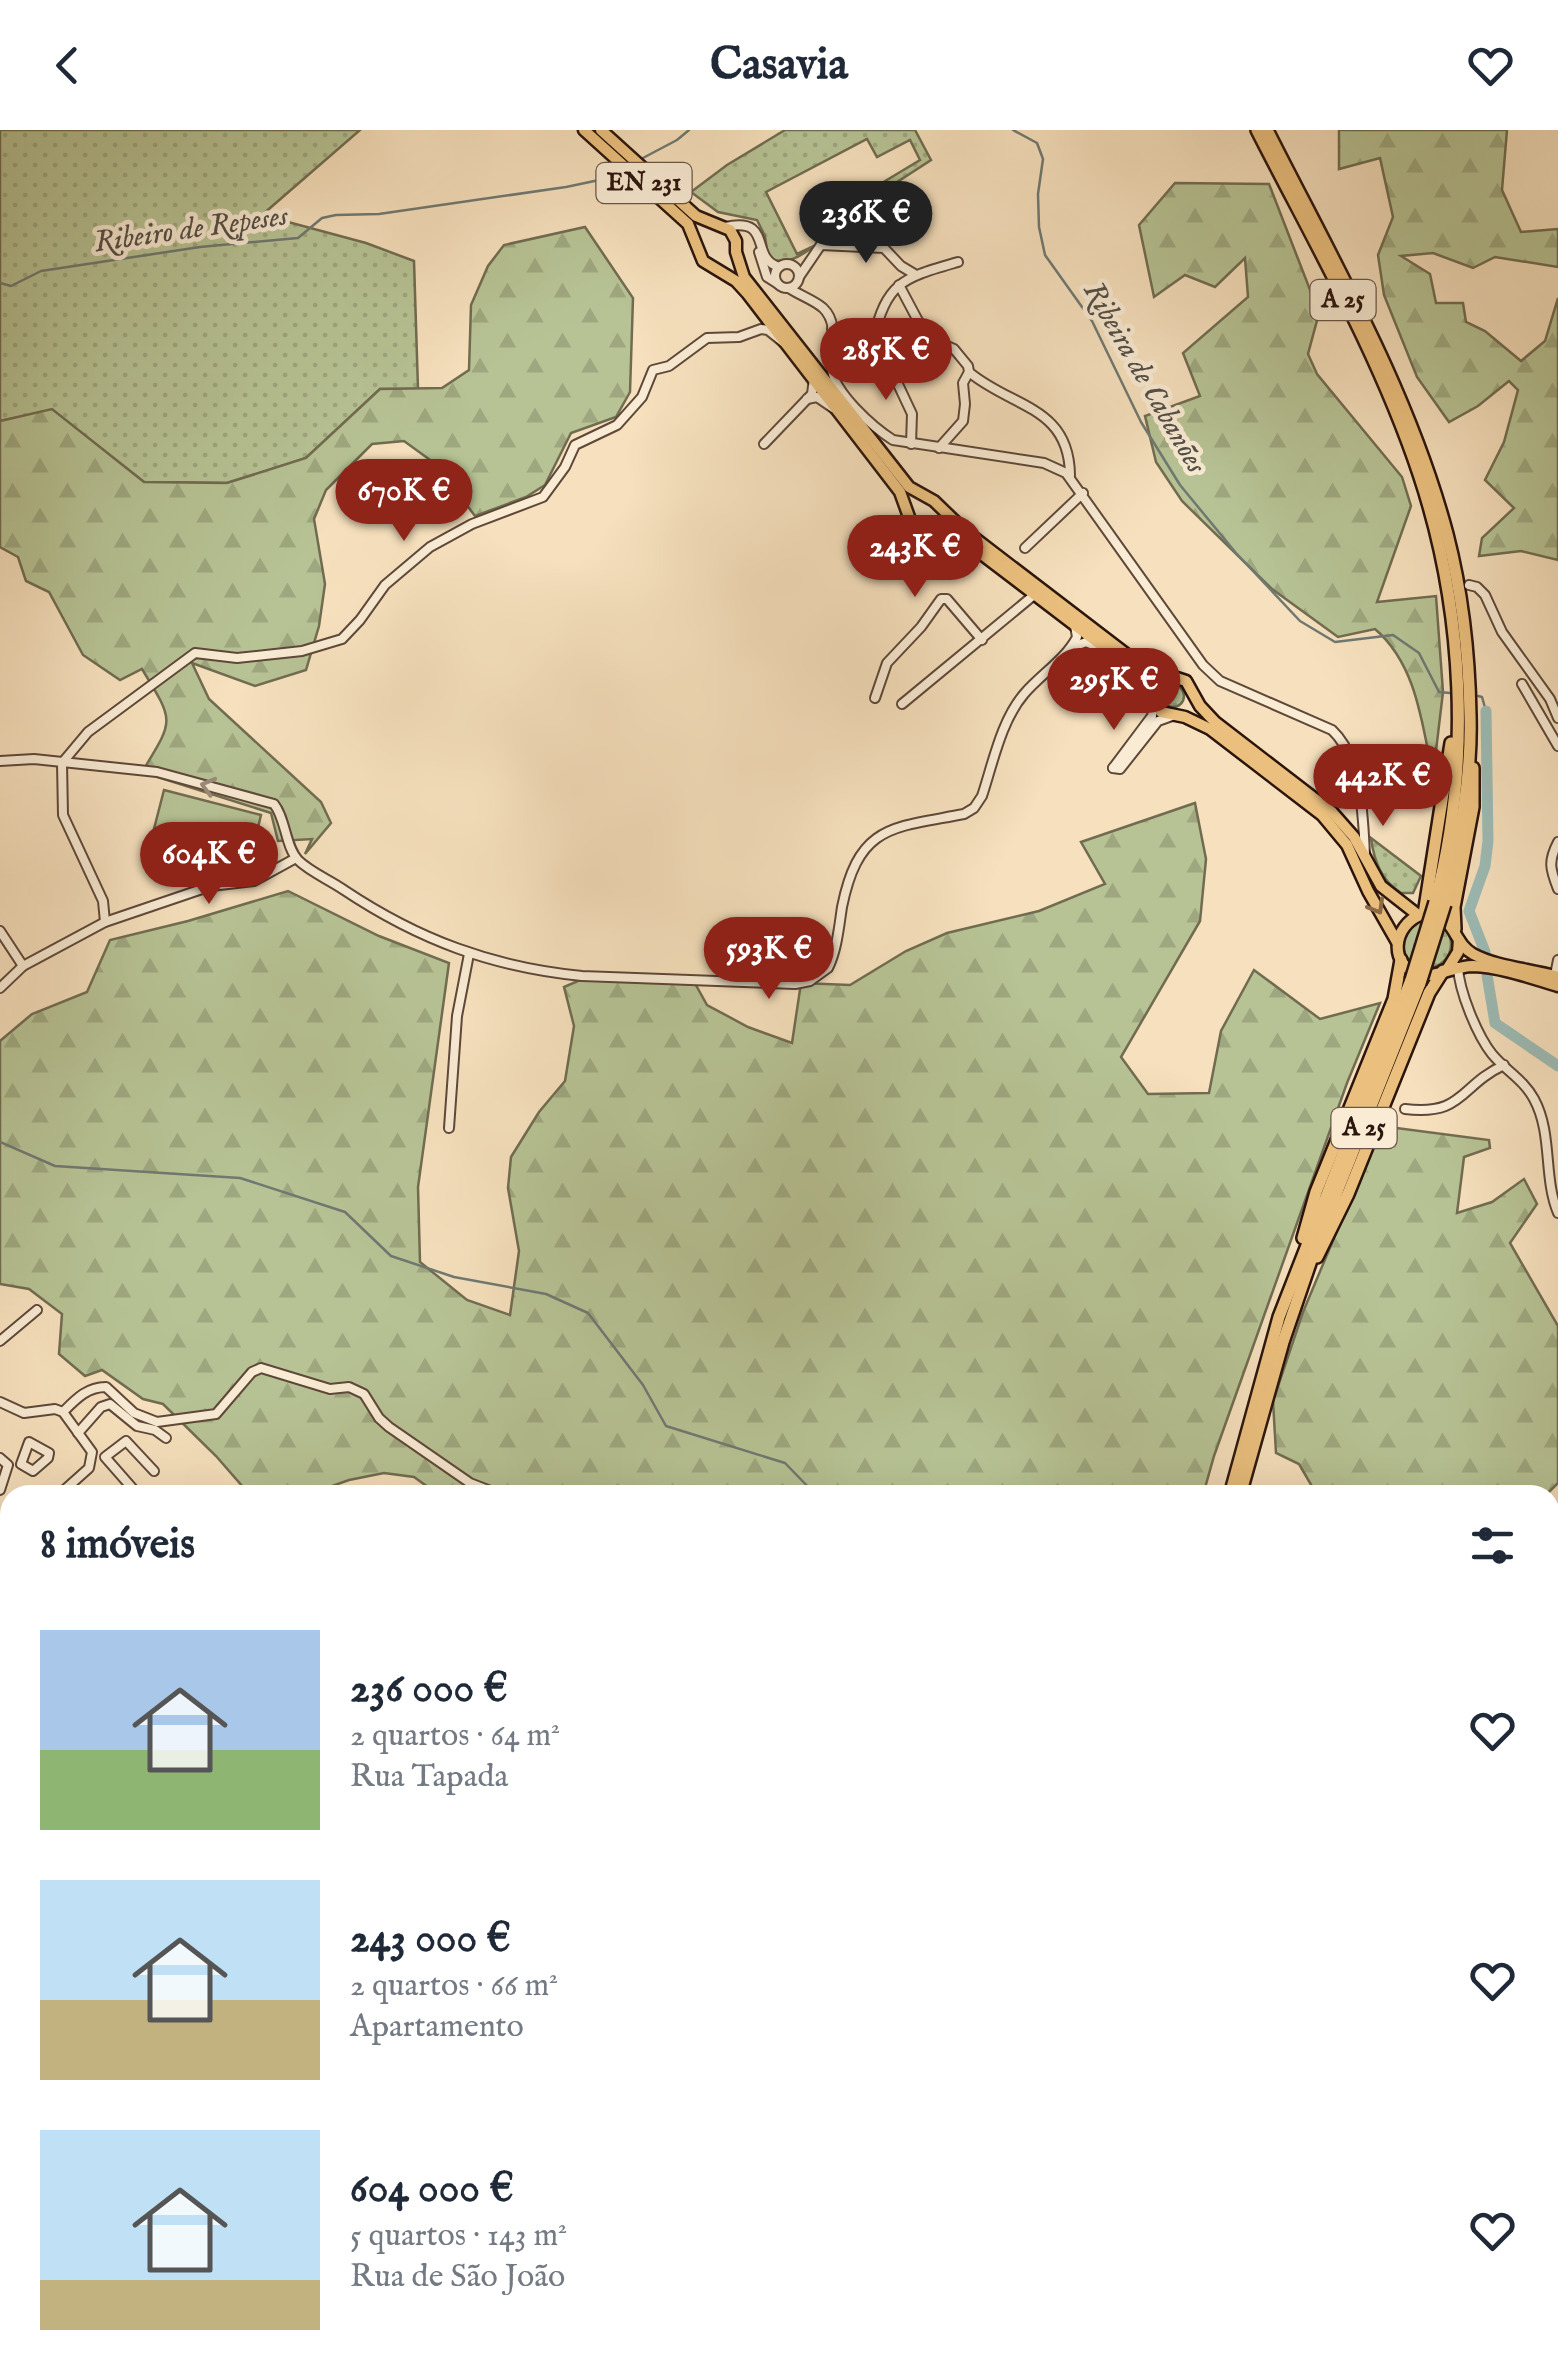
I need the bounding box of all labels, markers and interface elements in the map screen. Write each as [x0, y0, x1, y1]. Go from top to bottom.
text: Casavia [710, 37, 848, 94]
icon: back [40, 38, 95, 93]
icon: heart [1463, 38, 1518, 93]
road number: EN 231 [596, 163, 692, 203]
pin: 236K € [785, 181, 947, 266]
text: 236K € [821, 193, 911, 234]
water label: Ribeiro de Repeses [92, 198, 291, 262]
water label: Ribeira de Cabanões [1074, 275, 1215, 481]
road number: A 25 [1310, 280, 1376, 320]
pin: 285K € [805, 318, 967, 403]
text: 285K € [842, 330, 930, 371]
pin: 670K € [323, 459, 485, 544]
text: 670K € [357, 471, 451, 512]
pin: 243K € [834, 515, 996, 600]
text: 243K € [869, 527, 961, 568]
pin: 295K € [1033, 648, 1195, 733]
text: 295K € [1069, 660, 1159, 701]
pin: 442K € [1302, 744, 1464, 829]
text: 442K € [1335, 756, 1431, 797]
one-way arrow [200, 777, 217, 798]
pin: 604K € [128, 822, 290, 907]
text: 604K € [162, 834, 256, 875]
one-way arrow [1364, 896, 1384, 914]
pin: 593K € [688, 917, 850, 1002]
text: 593K € [726, 929, 812, 970]
road number: A 25 [1332, 1108, 1396, 1148]
icon: filters [1465, 1518, 1520, 1573]
text: 8 imóveis [40, 1519, 195, 1572]
text: 236 000 € [350, 1663, 508, 1716]
icon: home [120, 1670, 240, 1790]
icon: heart [1465, 1703, 1520, 1758]
text: 2 quartos · 64 m² [350, 1716, 560, 1757]
text: Rua Tapada [350, 1757, 508, 1798]
text: 243 000 € [350, 1913, 511, 1966]
icon: home [120, 1920, 240, 2040]
icon: heart [1465, 1953, 1520, 2008]
text: 2 quartos · 66 m² [350, 1966, 558, 2007]
text: Apartamento [350, 2007, 524, 2048]
text: 604 000 € [350, 2163, 514, 2216]
icon: home [120, 2170, 240, 2290]
icon: heart [1465, 2203, 1520, 2258]
text: 5 quartos · 143 m² [350, 2216, 567, 2257]
text: Rua de São João [350, 2257, 565, 2298]

